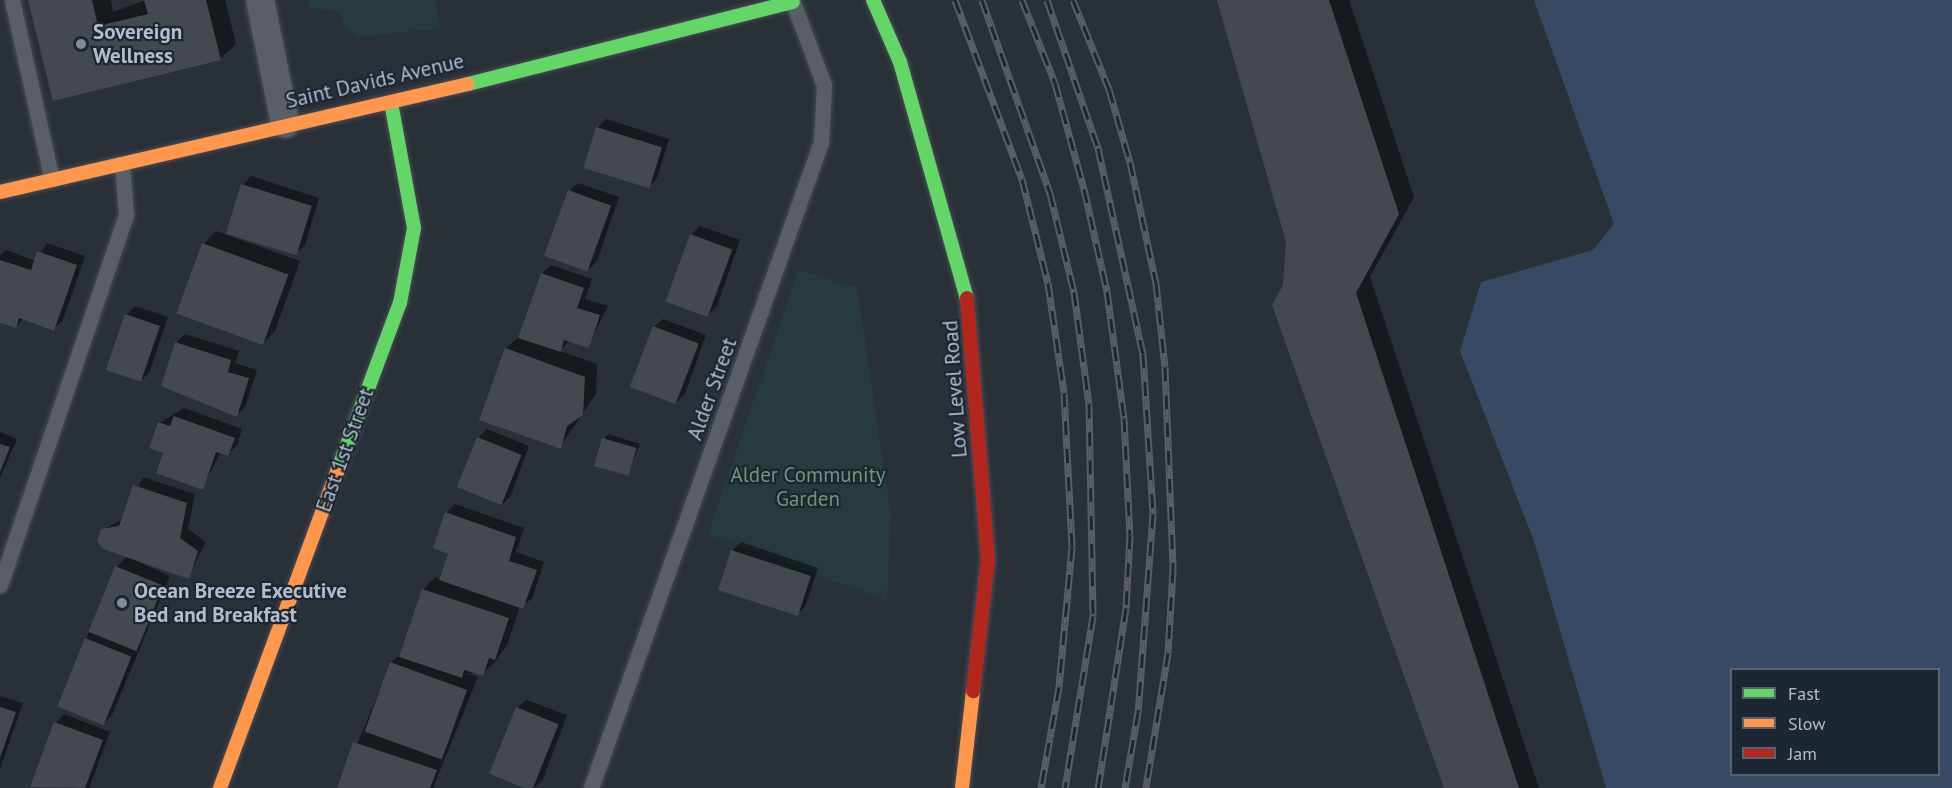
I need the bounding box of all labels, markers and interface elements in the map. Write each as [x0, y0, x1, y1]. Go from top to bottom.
place label: Sovereign Wellness [93, 19, 182, 69]
marker: Sovereign Wellness [74, 37, 88, 51]
street label: Saint Davids Avenue [283, 48, 467, 114]
street label: Low Level Road [938, 319, 972, 459]
street label: Alder Street [682, 335, 742, 443]
street label: East 1st Street [311, 385, 379, 515]
park label: Alder Community Garden [730, 462, 886, 512]
place label: Ocean Breeze Executive Bed and Breakfast [134, 578, 347, 628]
marker: Ocean Breeze Executive Bed and Breakfast [115, 596, 129, 610]
legend [1730, 668, 1940, 776]
text: Fast [1788, 682, 1820, 705]
text: Slow [1788, 712, 1826, 735]
text: Jam [1788, 742, 1817, 765]

